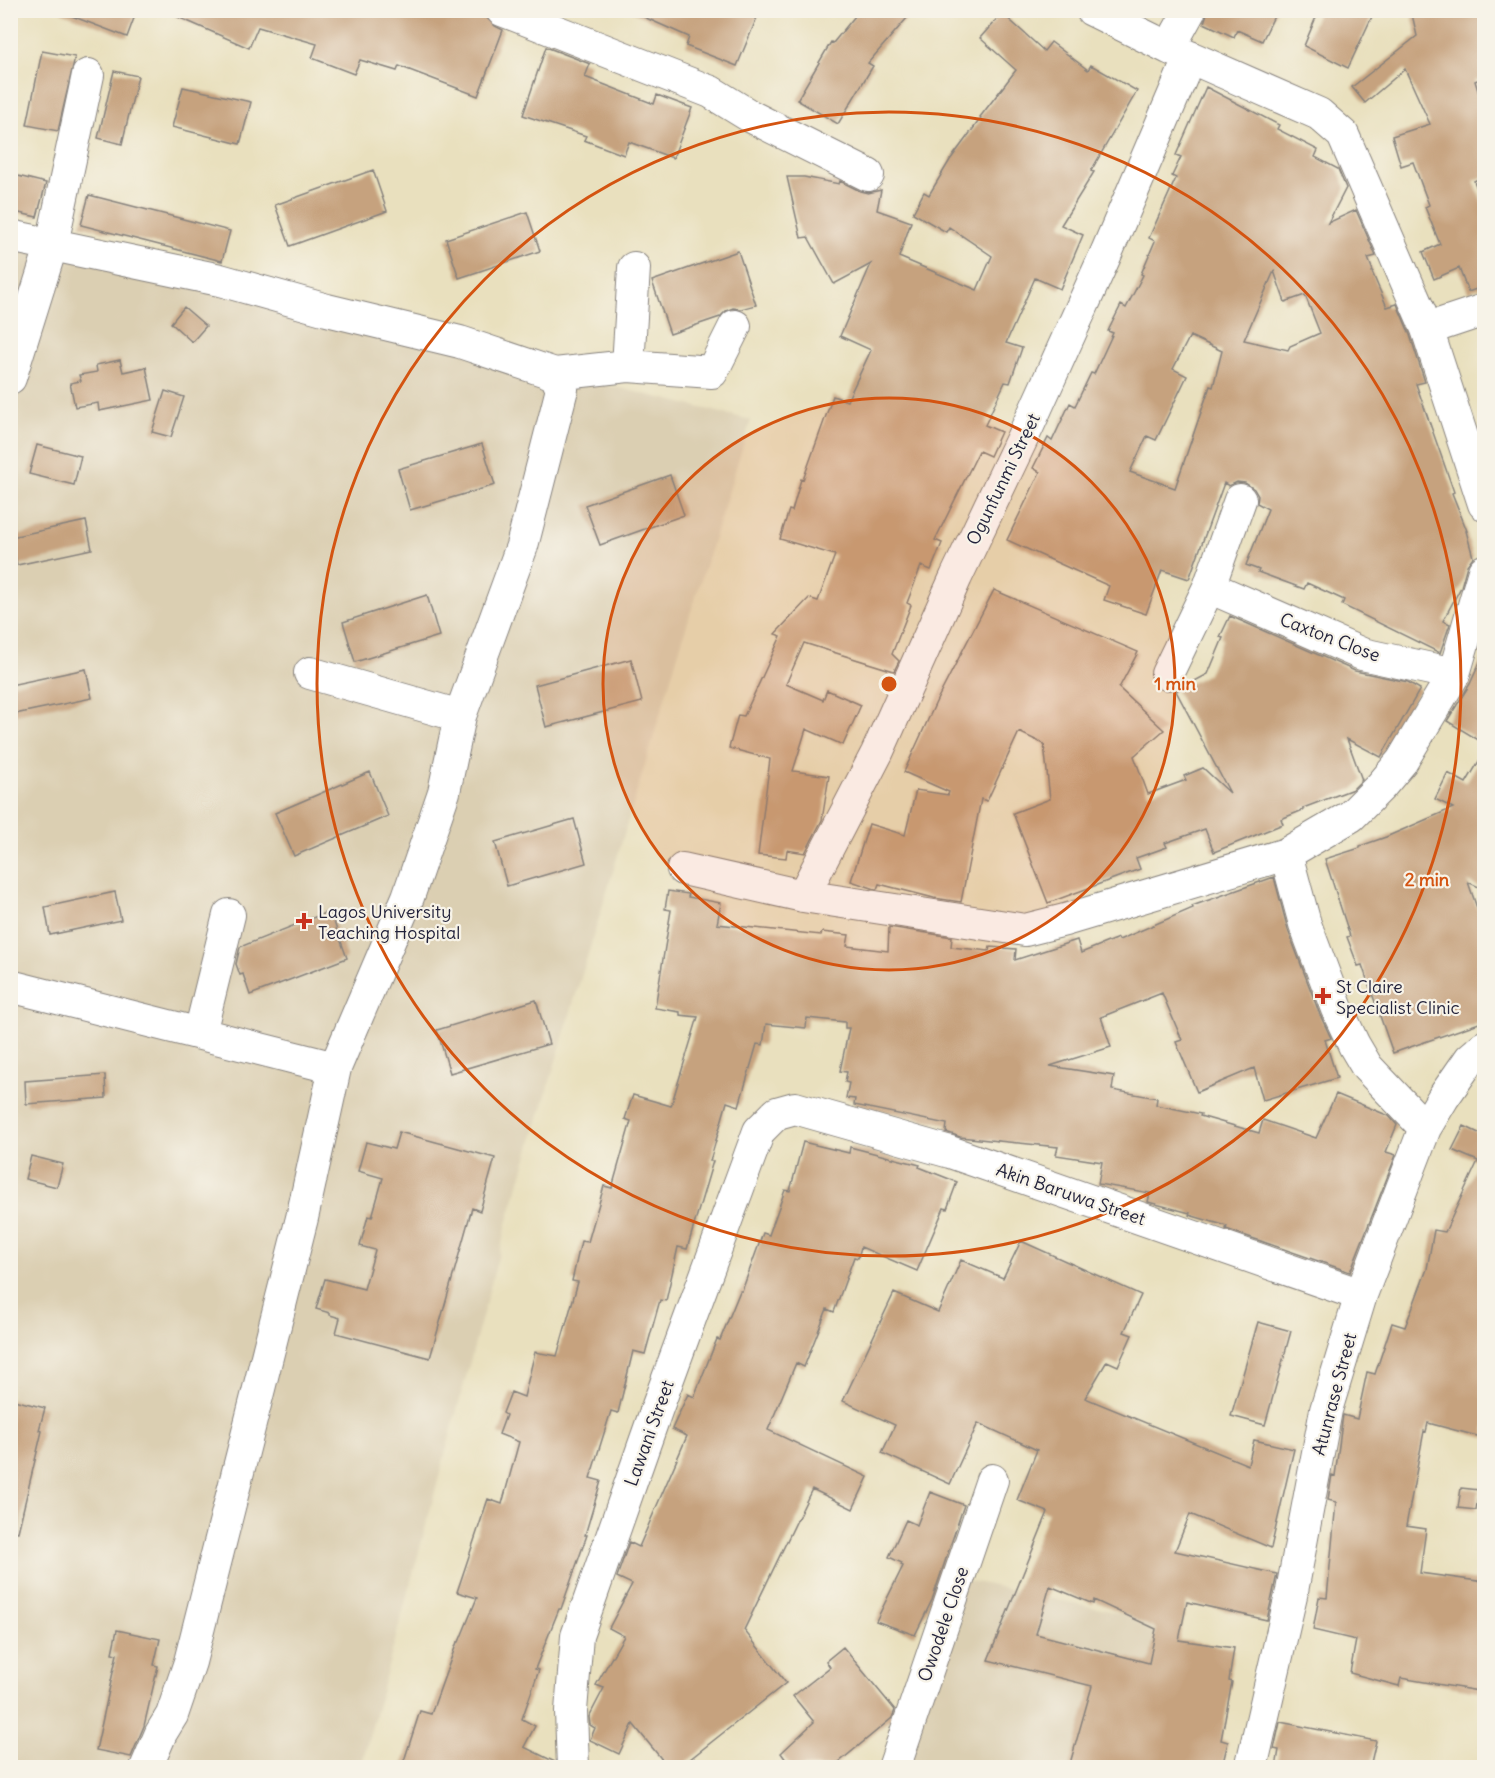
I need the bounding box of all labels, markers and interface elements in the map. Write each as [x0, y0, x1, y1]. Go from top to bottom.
street label: Ogunfunmi Street [961, 409, 1045, 549]
street label: Caxton Close [1277, 607, 1383, 667]
text: 1 min [1154, 672, 1196, 695]
centre of rings [879, 674, 899, 694]
text: 2 min [1405, 868, 1450, 891]
place label: Lagos University Teaching Hospital [318, 900, 460, 944]
marker: Lagos University Teaching Hospital [295, 912, 313, 930]
place label: St Claire Specialist Clinic [1336, 975, 1460, 1019]
marker: St Claire Specialist Clinic [1314, 987, 1332, 1005]
street label: Akin Baruwa Street [993, 1158, 1149, 1230]
street label: Atunrase Street [1307, 1330, 1361, 1458]
street label: Lawani Street [619, 1377, 679, 1489]
street label: Owodele Close [913, 1563, 973, 1685]

